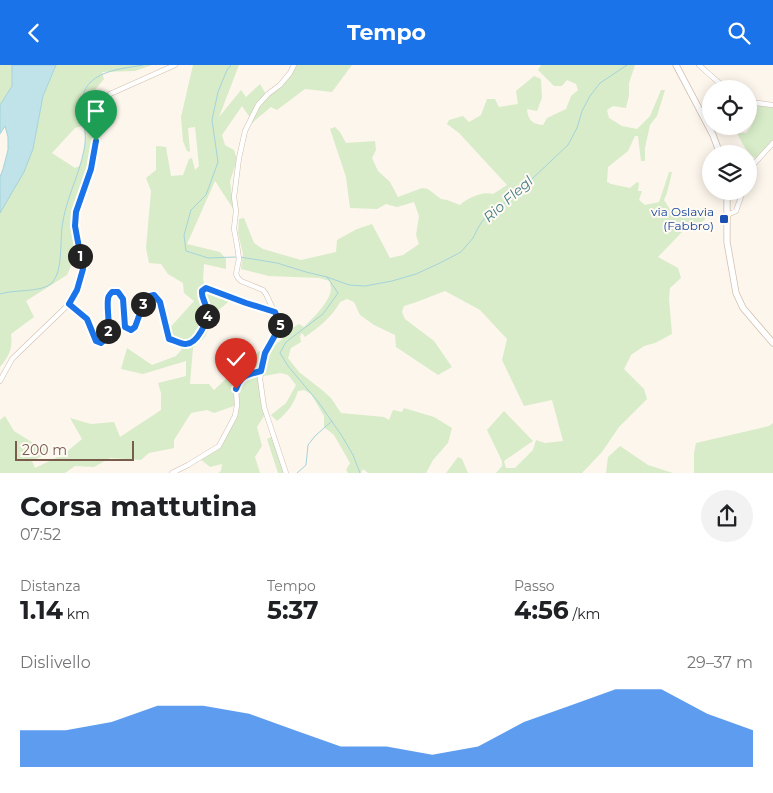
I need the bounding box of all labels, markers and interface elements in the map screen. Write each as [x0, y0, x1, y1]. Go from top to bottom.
icon: back [20, 19, 48, 47]
text: Tempo [347, 19, 426, 46]
icon: search [725, 19, 753, 47]
map controls [702, 80, 757, 200]
button: locate [702, 80, 757, 135]
pin [75, 90, 117, 141]
icon: arrive [82, 97, 110, 125]
button: layers [702, 145, 757, 200]
water label: Rio Flegl [479, 172, 537, 226]
place label: via Oslavia (Fabbro) [651, 204, 714, 233]
marker: via Oslavia (Fabbro) [718, 213, 730, 225]
pin: 1 [68, 243, 92, 269]
text: 1 [78, 247, 83, 265]
pin: 3 [130, 291, 156, 317]
text: 3 [139, 295, 148, 313]
pin: 4 [194, 303, 220, 329]
text: 4 [203, 307, 212, 325]
pin: 5 [268, 313, 292, 337]
text: 5 [276, 316, 285, 334]
pin: 2 [96, 319, 120, 343]
text: 2 [104, 322, 113, 340]
pin [215, 338, 257, 389]
icon: check [222, 345, 250, 373]
scale bar [15, 438, 134, 461]
text: 200 m [22, 441, 67, 459]
text: Corsa mattutina [20, 489, 257, 523]
button: share [701, 490, 753, 542]
text: 07:52 [20, 525, 61, 544]
text: Distanza [20, 577, 81, 595]
text: Tempo [267, 577, 316, 595]
text: Passo [514, 577, 555, 595]
text: 1.14 [20, 595, 63, 625]
text: 5:37 [267, 595, 319, 625]
text: 4:56 [514, 595, 569, 625]
text: km [63, 605, 90, 623]
text: /km [569, 605, 600, 623]
text: Dislivello [20, 653, 91, 672]
text: 29–37 m [687, 653, 753, 672]

